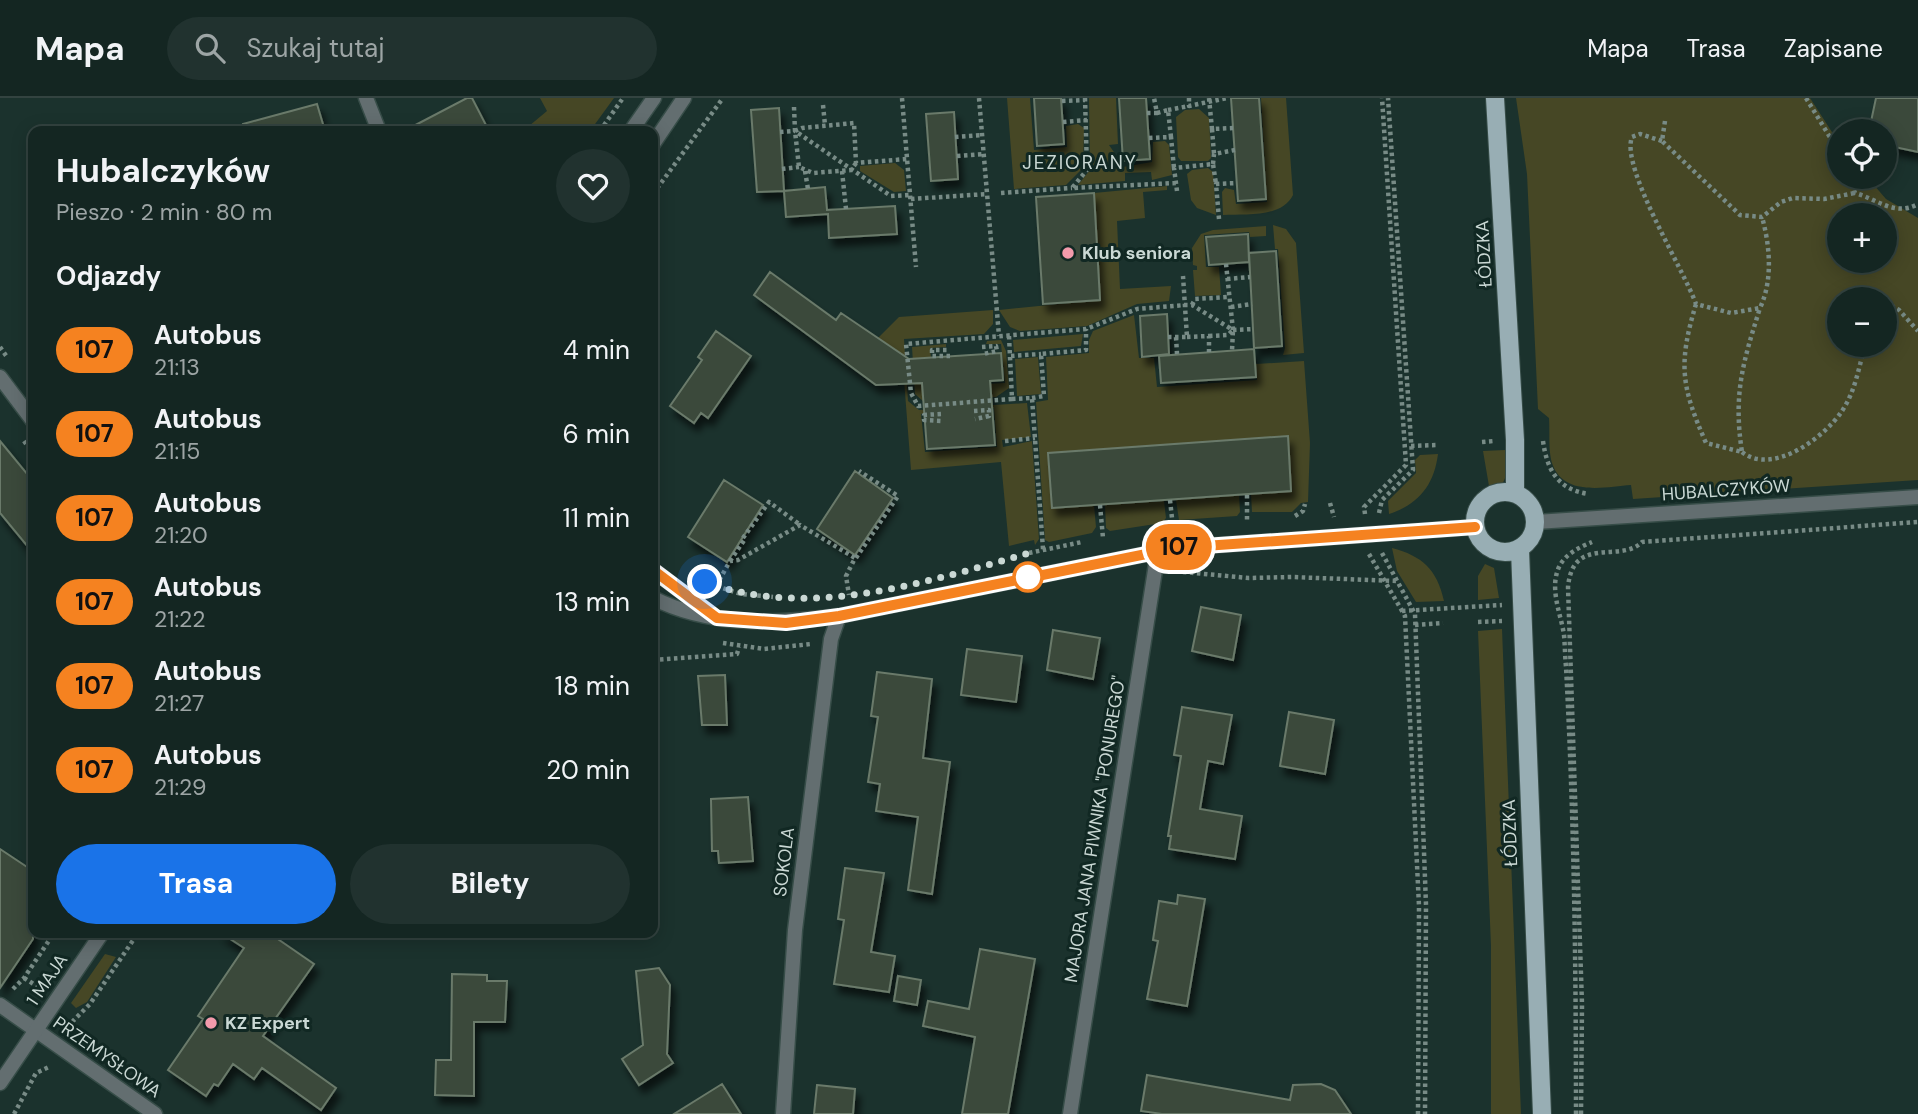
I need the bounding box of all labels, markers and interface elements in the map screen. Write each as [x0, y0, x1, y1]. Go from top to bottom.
search box [167, 17, 657, 80]
text: Mapa [35, 27, 125, 70]
icon: search [191, 29, 229, 67]
text: Szukaj tutaj [247, 31, 385, 65]
text: Mapa [1587, 33, 1649, 64]
text: Trasa [1687, 33, 1746, 64]
text: Zapisane [1784, 33, 1883, 64]
map controls [1827, 119, 1897, 357]
button: locate [1827, 119, 1897, 189]
text: Hubalczyków [56, 149, 270, 192]
button: heart [556, 149, 630, 223]
district label: JEZIORANY [1022, 150, 1138, 175]
text: Pieszo · 2 min · 80 m [56, 197, 272, 227]
button: + [1827, 203, 1897, 273]
street label: ŁÓDZKA [1470, 220, 1498, 288]
place label: Klub seniora [1082, 241, 1191, 265]
marker: Klub seniora [1060, 245, 1076, 261]
text: Odjazdy [56, 259, 161, 293]
button: − [1827, 287, 1897, 357]
text: Autobus [154, 318, 262, 352]
text: 4 min [563, 333, 630, 367]
text: 107 [75, 334, 114, 365]
text: 21:13 [154, 352, 200, 382]
text: Autobus [154, 402, 262, 436]
text: 6 min [562, 417, 630, 451]
text: 107 [75, 418, 114, 449]
text: 21:15 [154, 436, 200, 466]
street label: HUBALCZYKÓW [1661, 474, 1791, 506]
text: Autobus [154, 486, 262, 520]
text: 11 min [563, 501, 630, 535]
text: 107 [75, 502, 114, 533]
text: 21:20 [154, 520, 208, 550]
line badge: 107 [1139, 524, 1219, 570]
text: 107 [1160, 531, 1198, 562]
unlabelled marker [1013, 562, 1043, 592]
your location [687, 564, 722, 599]
text: Autobus [154, 570, 262, 604]
text: 13 min [555, 585, 630, 619]
text: 107 [75, 586, 114, 617]
text: 21:22 [154, 604, 206, 634]
text: Autobus [154, 654, 262, 688]
text: 18 min [555, 669, 630, 703]
text: 107 [75, 670, 114, 701]
street label: MAJORA JANA PIWNIKA "PONUREGO" [1059, 674, 1131, 984]
text: 21:27 [154, 688, 204, 718]
text: Autobus [154, 738, 262, 772]
text: 20 min [546, 753, 630, 787]
text: 107 [75, 754, 114, 785]
text: 21:29 [154, 772, 207, 802]
street label: ŁÓDZKA [1497, 799, 1523, 867]
street label: SOKOLA [768, 826, 800, 898]
button: Trasa [56, 844, 336, 924]
button: Bilety [350, 844, 630, 924]
street label: 1 MAJA [21, 949, 73, 1011]
street label: PRZEMYSŁOWA [48, 1011, 166, 1103]
place label: KZ Expert [225, 1011, 310, 1035]
marker: KZ Expert [203, 1015, 219, 1031]

